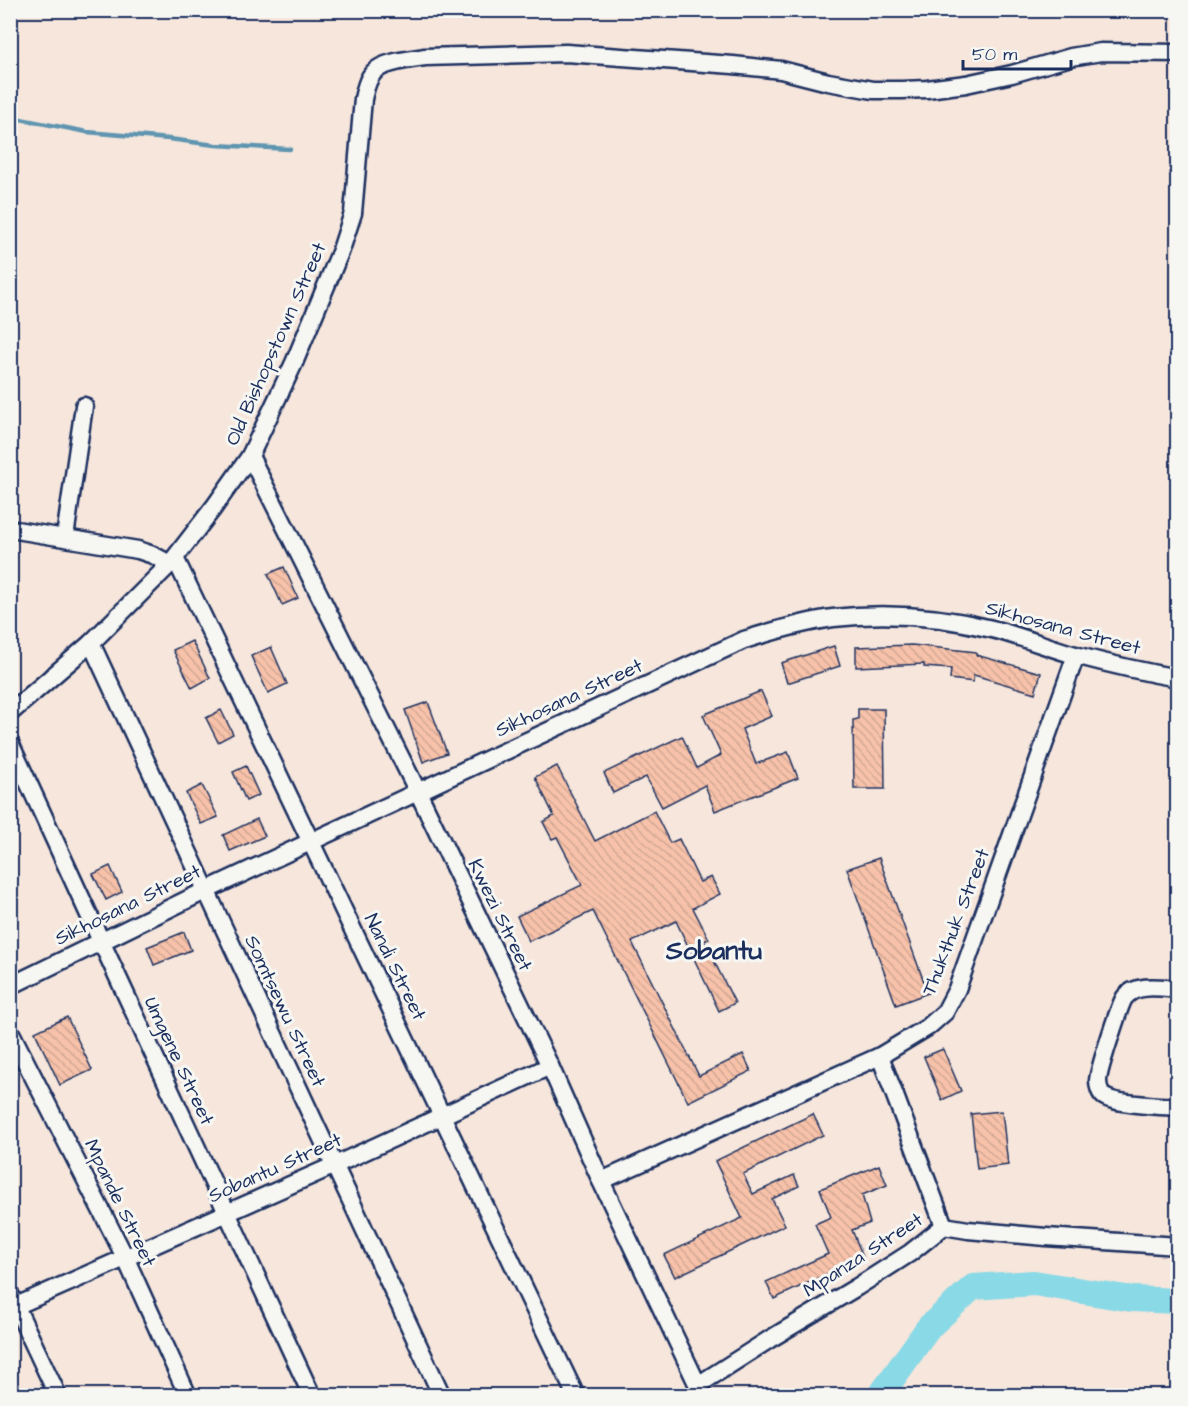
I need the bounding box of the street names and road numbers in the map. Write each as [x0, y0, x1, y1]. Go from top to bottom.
street label: Old Bishopstown Street [219, 238, 333, 450]
street label: Sikhosana Street [982, 594, 1144, 662]
street label: Sikhosana Street [491, 652, 647, 744]
street label: Thukthuk Street [915, 845, 997, 999]
street label: Kwezi Street [461, 854, 539, 976]
street label: Sikhosana Street [50, 857, 206, 953]
street label: Nandi Street [357, 909, 433, 1025]
street label: Somtsewu Street [238, 930, 332, 1092]
street label: Umgene Street [136, 992, 221, 1130]
street label: Sobantu Street [204, 1126, 346, 1210]
street label: Mpande Street [77, 1135, 163, 1271]
street label: Mpanza Street [798, 1206, 928, 1304]

